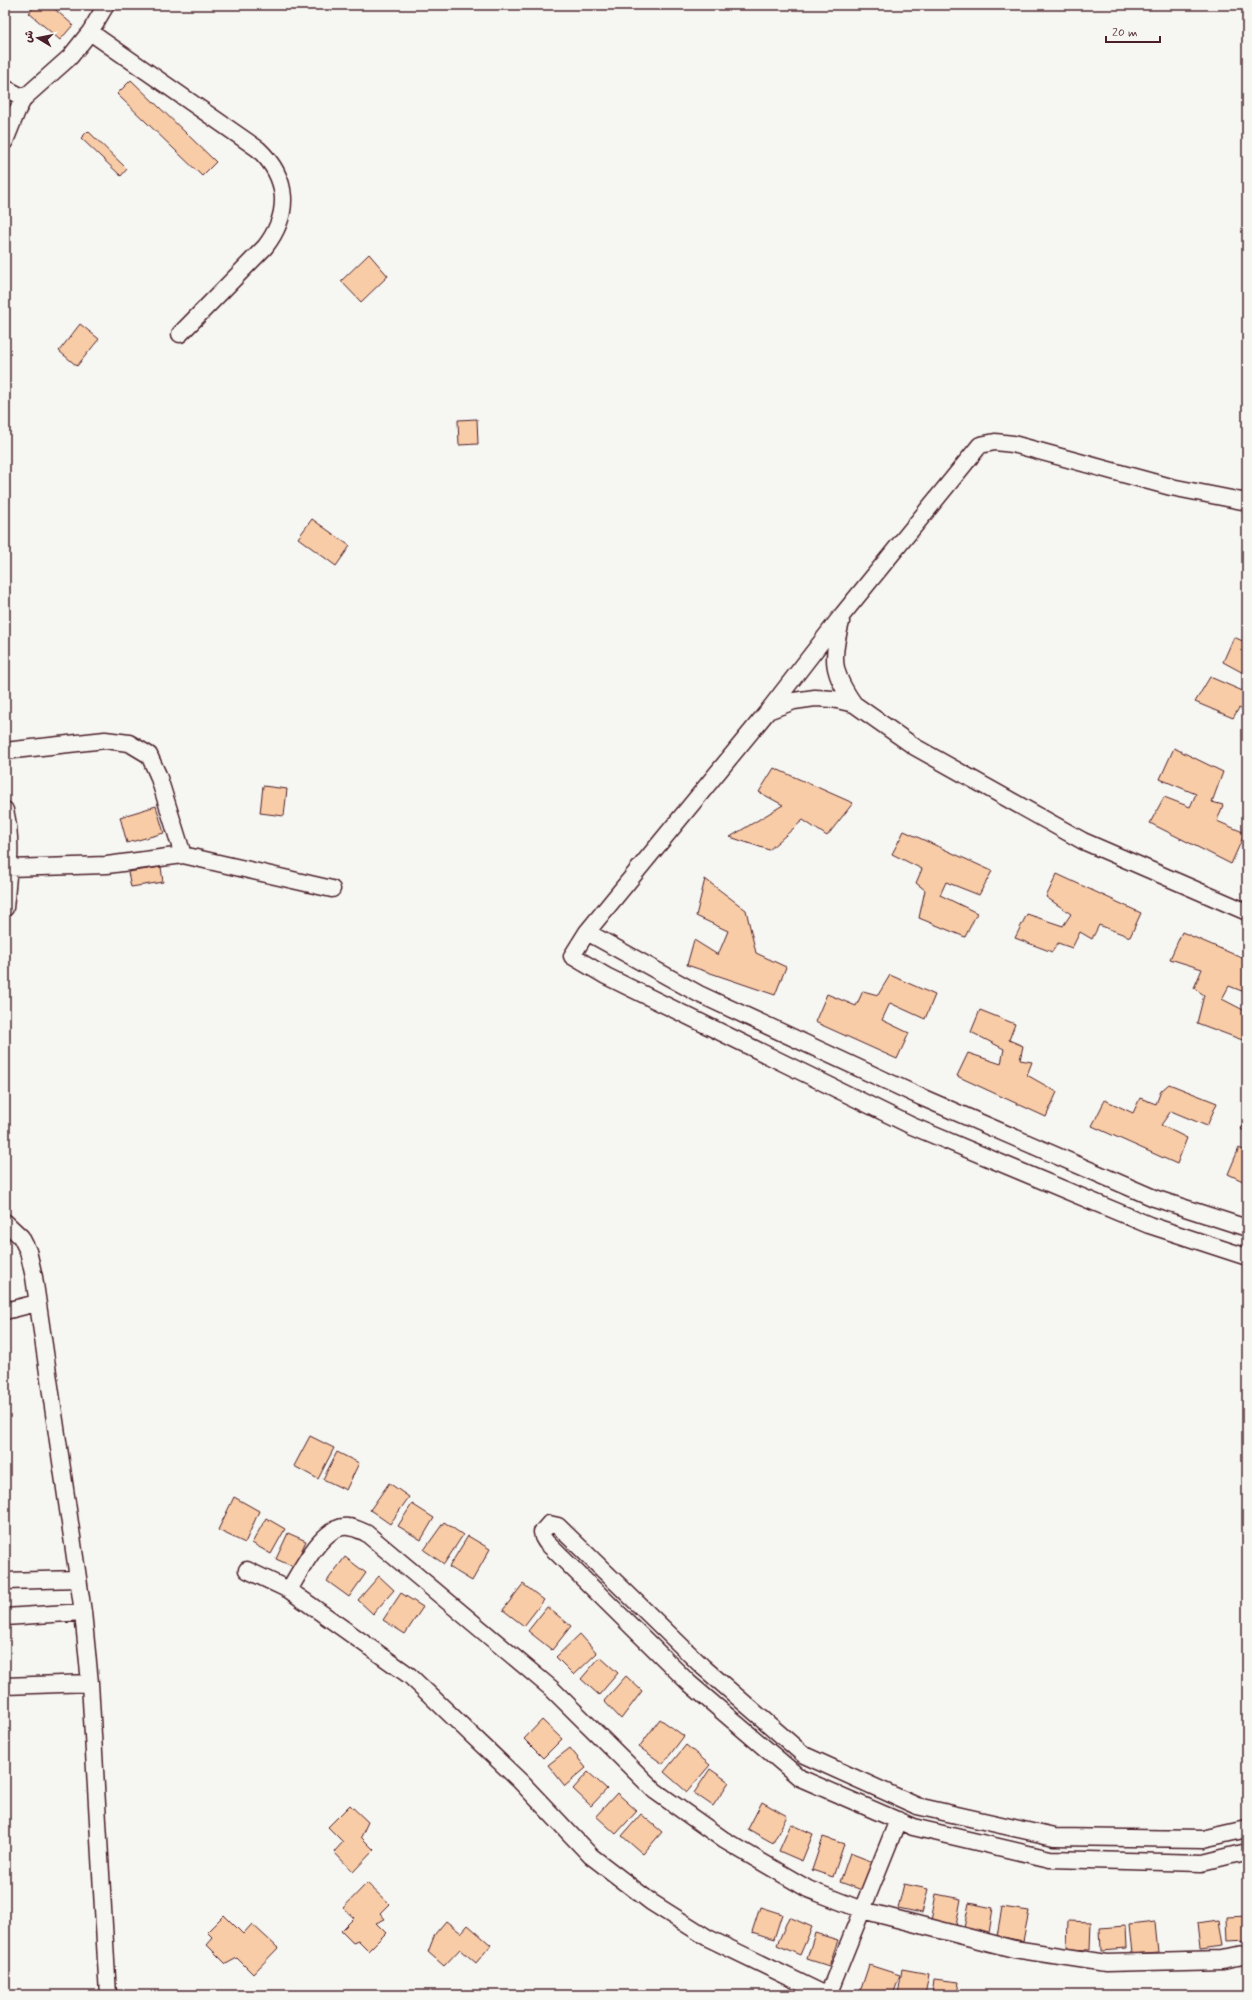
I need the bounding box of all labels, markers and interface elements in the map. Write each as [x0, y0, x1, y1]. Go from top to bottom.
north arrow [18, 18, 58, 58]
scale bar [1106, 18, 1160, 44]
text: 20 m [1112, 25, 1138, 41]
text: ش [21, 29, 37, 44]

